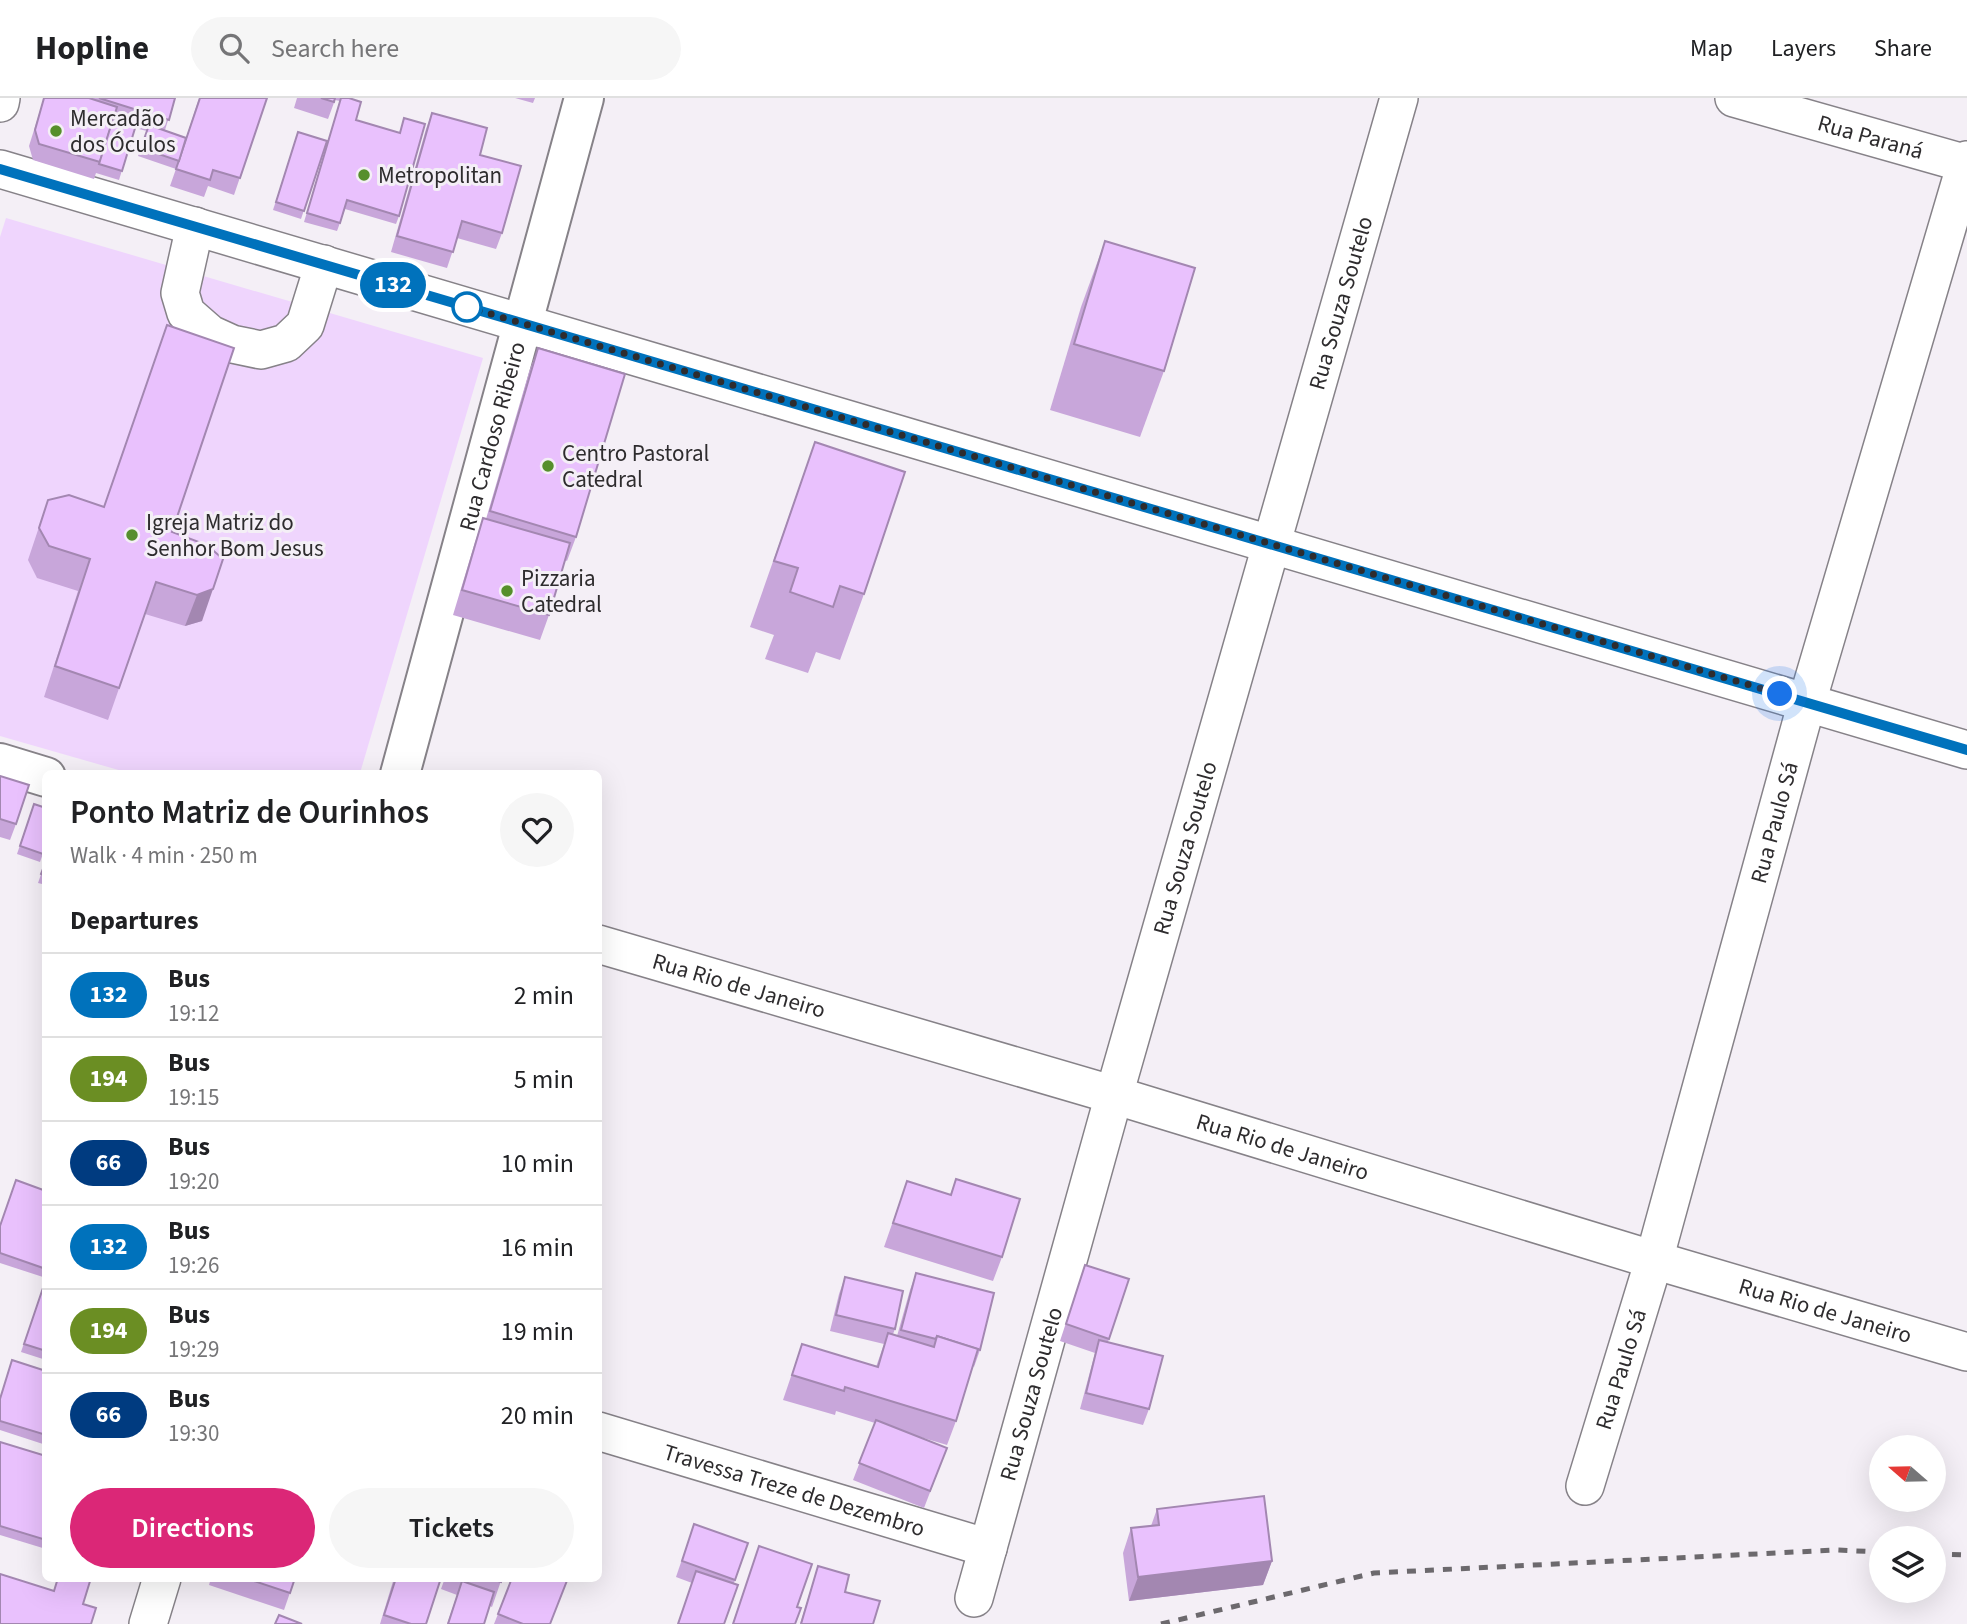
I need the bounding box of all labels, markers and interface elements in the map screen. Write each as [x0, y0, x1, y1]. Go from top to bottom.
search box [191, 17, 681, 80]
text: Hopline [35, 25, 149, 72]
icon: search [215, 29, 253, 67]
text: Search here [271, 30, 399, 67]
text: Map [1690, 31, 1733, 66]
text: Layers [1771, 31, 1836, 66]
text: Share [1874, 31, 1932, 66]
place label: Mercadão dos Óculos [70, 102, 176, 161]
street label: Rua Paraná [1814, 106, 1927, 168]
marker: Mercadão dos Óculos [48, 123, 64, 139]
place label: Metropolitan [378, 159, 502, 192]
marker: Metropolitan [356, 167, 372, 183]
street label: Rua Souza Soutelo [1300, 212, 1381, 394]
line badge: 132 [353, 262, 433, 308]
text: 132 [374, 267, 412, 302]
unlabelled marker [452, 292, 482, 322]
street label: Rua Cardoso Ribeiro [451, 338, 534, 535]
place label: Centro Pastoral Catedral [562, 437, 709, 496]
marker: Centro Pastoral Catedral [540, 458, 556, 474]
place label: Igreja Matriz do Senhor Bom Jesus [146, 506, 324, 565]
marker: Igreja Matriz do Senhor Bom Jesus [124, 527, 140, 543]
place label: Pizzaria Catedral [521, 562, 602, 621]
marker: Pizzaria Catedral [499, 583, 515, 599]
your location [1762, 676, 1797, 711]
street label: Rua Souza Soutelo [1145, 758, 1226, 939]
street label: Rua Paulo Sá [1742, 758, 1807, 887]
text: Ponto Matriz de Ourinhos [70, 789, 429, 836]
button: heart [500, 793, 574, 867]
text: Walk · 4 min · 250 m [70, 839, 258, 872]
text: Departures [70, 902, 198, 939]
street label: Rua Rio de Janeiro [648, 945, 829, 1027]
text: Bus [168, 960, 210, 997]
text: 132 [89, 977, 128, 1012]
text: 2 min [514, 977, 574, 1014]
text: 19:12 [168, 997, 219, 1030]
text: Bus [168, 1044, 210, 1081]
text: 194 [89, 1061, 128, 1096]
text: 5 min [514, 1061, 574, 1098]
text: 19:15 [168, 1081, 219, 1114]
street label: Rua Rio de Janeiro [1192, 1105, 1373, 1189]
text: Bus [168, 1128, 210, 1165]
text: 66 [96, 1145, 121, 1180]
text: 10 min [501, 1145, 574, 1182]
text: 19:20 [168, 1165, 219, 1198]
text: Bus [168, 1212, 210, 1249]
text: 132 [89, 1229, 128, 1264]
text: 16 min [501, 1229, 574, 1266]
text: 19:26 [168, 1249, 219, 1282]
street label: Rua Rio de Janeiro [1735, 1270, 1916, 1352]
text: Bus [168, 1296, 210, 1333]
street label: Rua Souza Soutelo [991, 1303, 1071, 1485]
street label: Rua Paulo Sá [1587, 1305, 1655, 1434]
text: 194 [89, 1313, 128, 1348]
text: 19 min [501, 1313, 574, 1350]
text: 19:29 [168, 1333, 219, 1366]
text: Bus [168, 1380, 210, 1417]
text: 66 [96, 1397, 121, 1432]
text: 20 min [501, 1397, 574, 1434]
text: 19:30 [168, 1417, 219, 1450]
north arrow [1869, 1435, 1946, 1512]
map controls [1869, 1435, 1946, 1603]
street label: Travessa Treze de Dezembro [660, 1436, 929, 1545]
button: Directions [70, 1488, 315, 1568]
button: Tickets [329, 1488, 574, 1568]
button: layers [1869, 1526, 1946, 1603]

